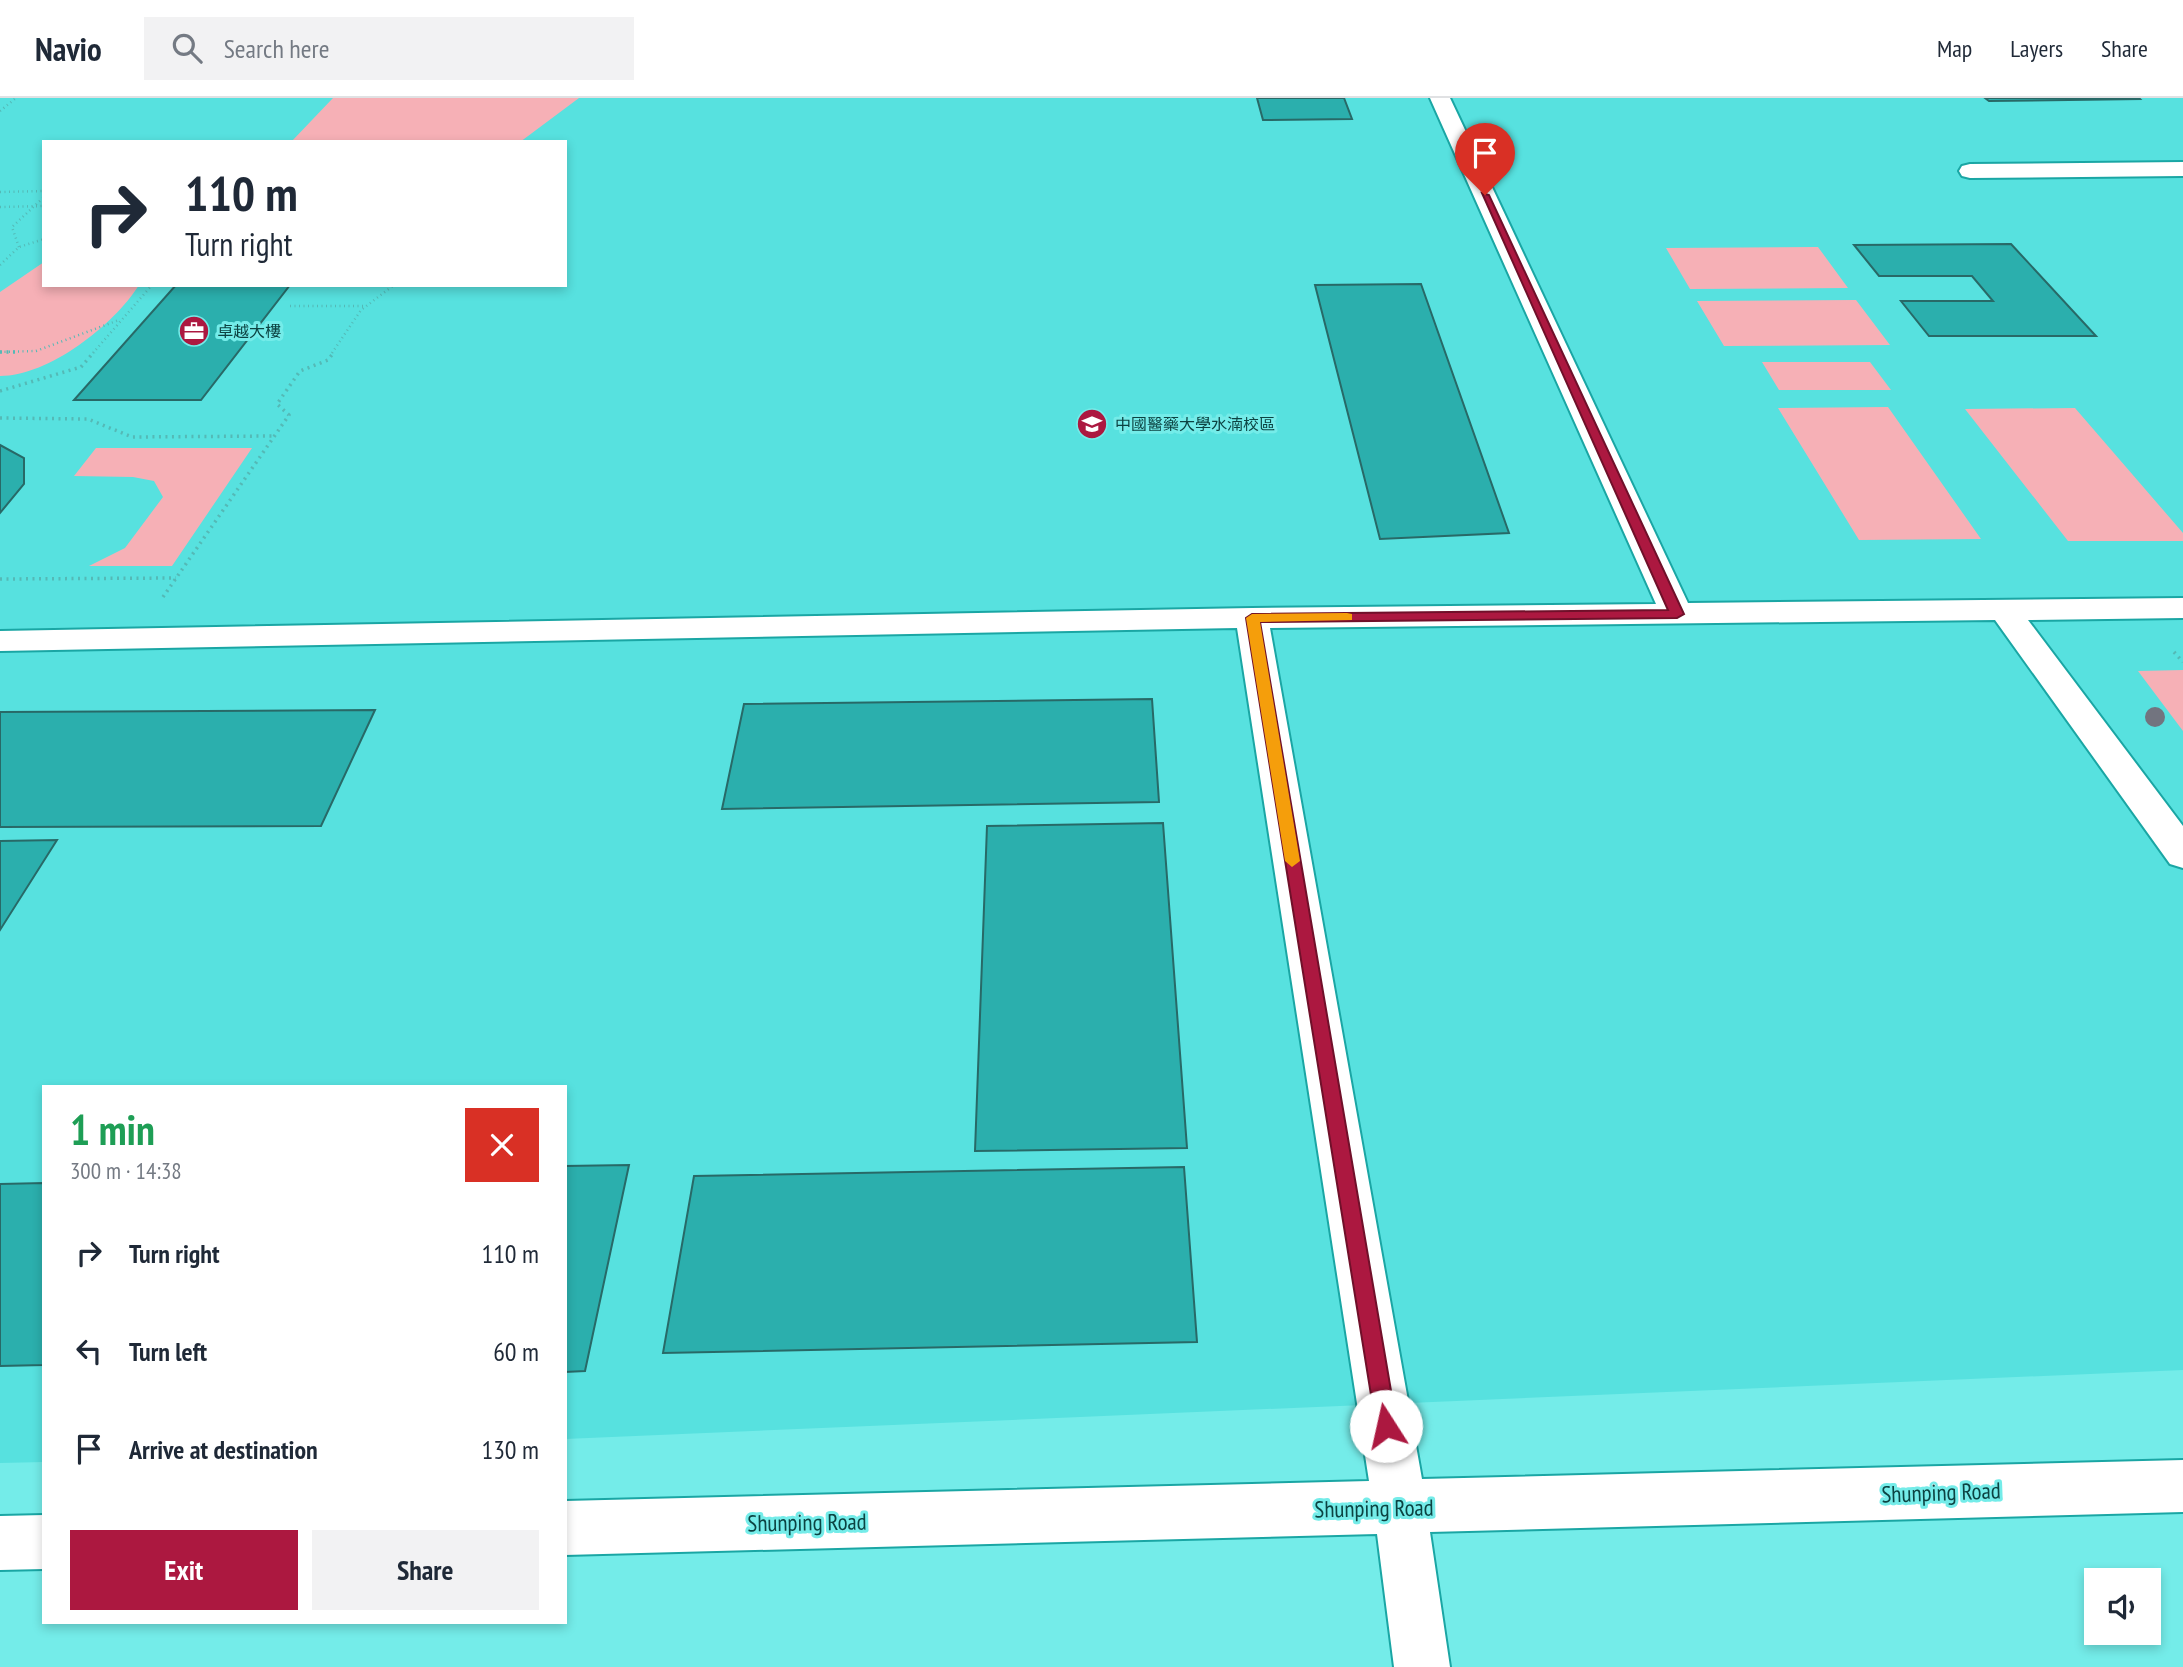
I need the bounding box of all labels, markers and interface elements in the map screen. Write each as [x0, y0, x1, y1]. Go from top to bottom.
search box [144, 17, 634, 80]
text: Navio [35, 27, 102, 70]
icon: search [168, 29, 206, 67]
text: Search here [224, 32, 329, 65]
text: Map [1937, 33, 1972, 64]
text: Layers [2010, 33, 2063, 64]
text: Share [2101, 33, 2148, 64]
pin [1455, 123, 1515, 195]
icon: arrive [1466, 134, 1504, 172]
text: 110 m [185, 161, 298, 225]
icon: right [70, 168, 161, 259]
text: Turn right [185, 223, 293, 265]
office icon: 卓越大樓 [177, 314, 211, 348]
place label: 卓越大樓 [217, 321, 281, 341]
school or university icon: 中國醫藥大學水湳校區 [1075, 407, 1109, 441]
place label: 中國醫藥大學水湳校區 [1115, 414, 1275, 434]
text: 1 min [70, 1102, 155, 1157]
button: close [465, 1108, 539, 1182]
text: 300 m · 14:38 [70, 1156, 182, 1185]
icon: right [70, 1234, 108, 1272]
text: Turn right [129, 1237, 220, 1270]
text: 110 m [481, 1237, 539, 1270]
icon: left [70, 1332, 108, 1370]
text: Turn left [129, 1335, 207, 1368]
text: 60 m [493, 1335, 539, 1368]
position arrow [1349, 1389, 1423, 1463]
icon: arrive [70, 1430, 108, 1468]
text: Arrive at destination [129, 1433, 318, 1466]
text: 130 m [481, 1433, 539, 1466]
street label: Shunping Road [1881, 1475, 2001, 1509]
street label: Shunping Road [1314, 1492, 1434, 1524]
street label: Shunping Road [747, 1506, 867, 1538]
button: Exit [70, 1530, 298, 1610]
button: Share [312, 1530, 539, 1610]
map controls [2084, 1568, 2161, 1645]
button: sound [2084, 1568, 2161, 1645]

